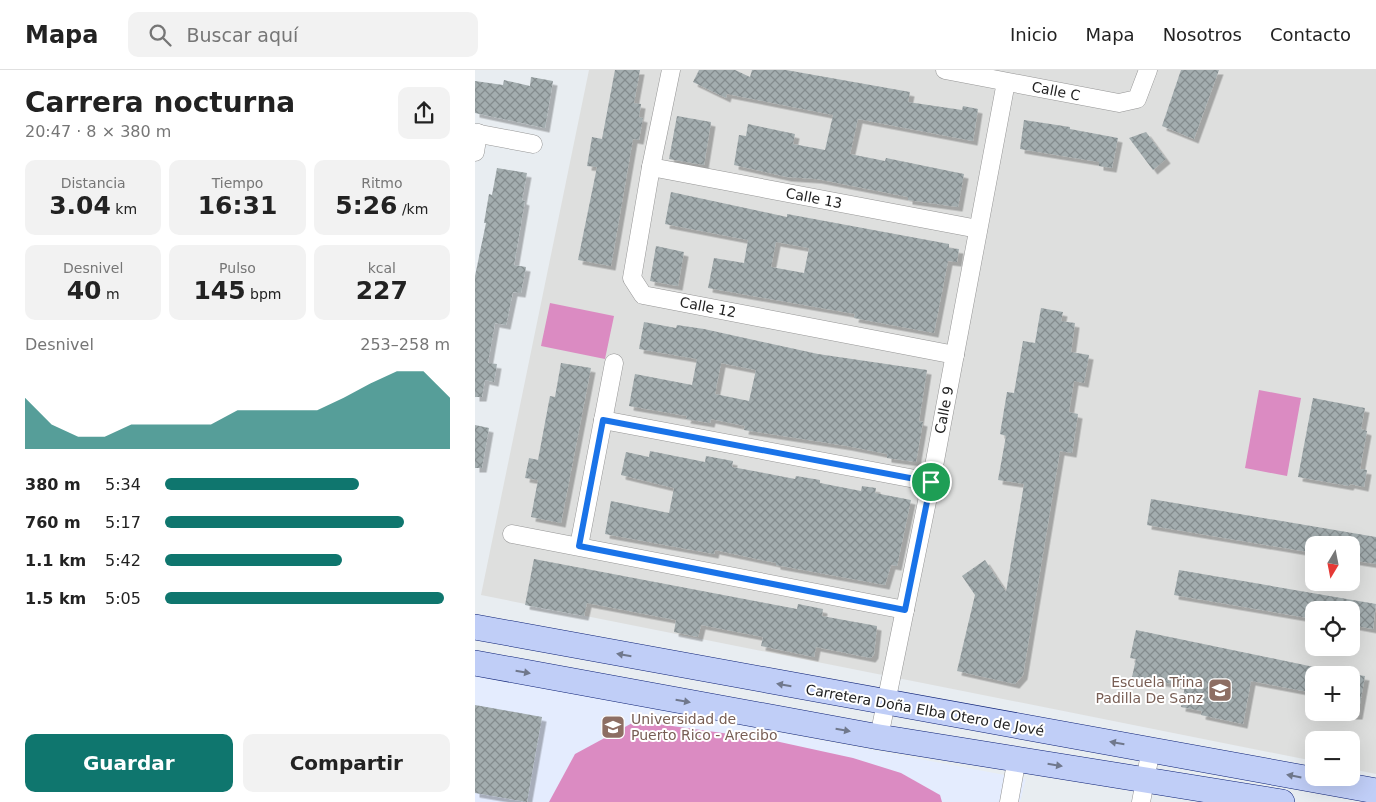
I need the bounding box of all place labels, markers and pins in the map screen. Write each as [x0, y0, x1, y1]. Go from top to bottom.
pin [910, 461, 952, 503]
place label: Escuela Trina Padilla De Sanz [1095, 674, 1203, 706]
school or university icon: Escuela Trina Padilla De Sanz [1207, 677, 1233, 703]
place label: Universidad de Puerto Rico - Arecibo [631, 711, 777, 743]
school or university icon: Universidad de Puerto Rico - Arecibo [600, 714, 626, 740]

